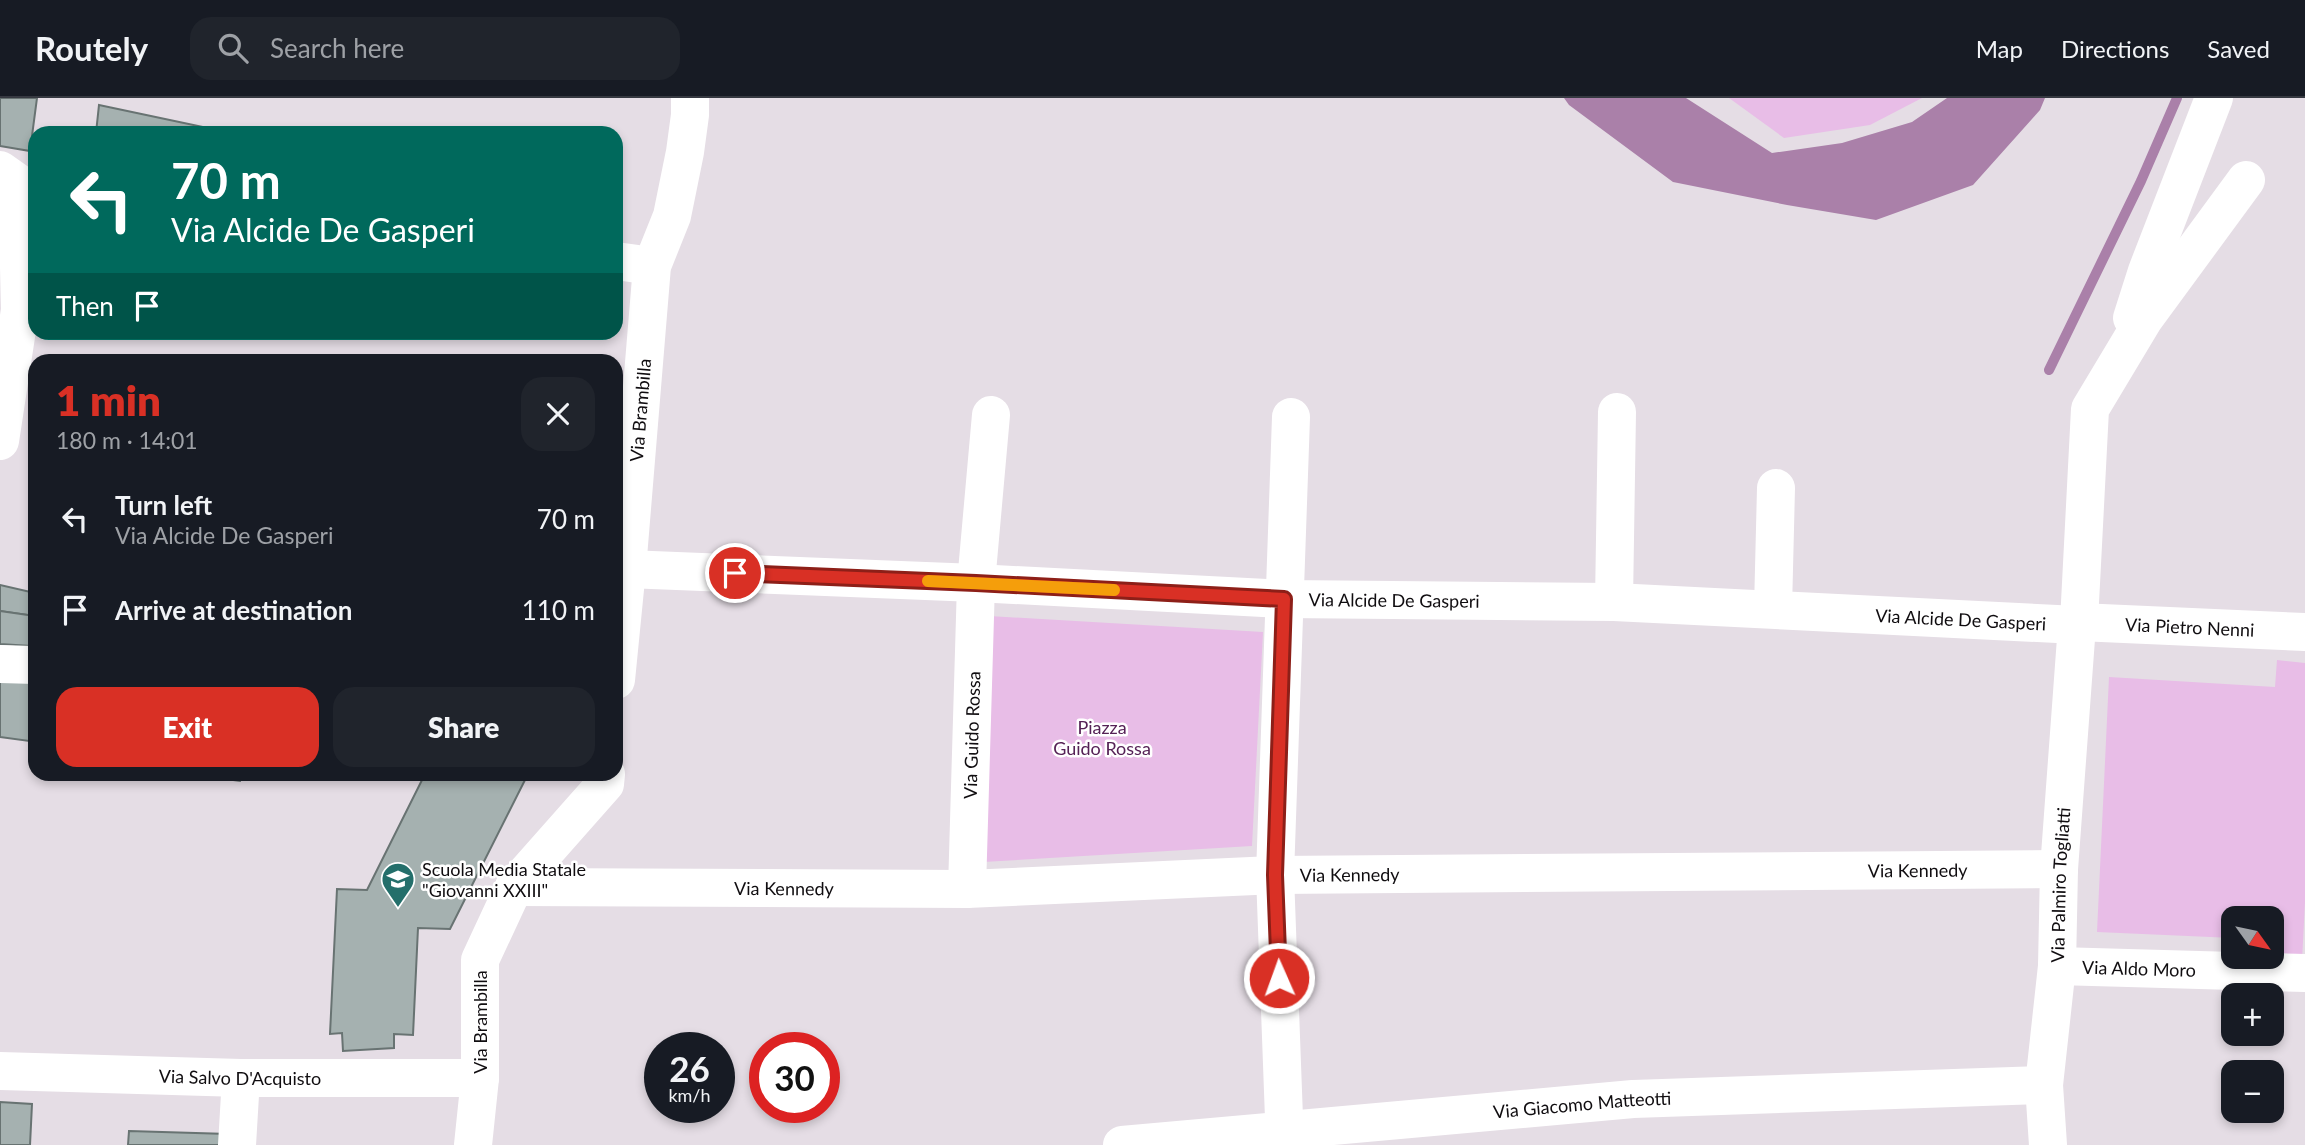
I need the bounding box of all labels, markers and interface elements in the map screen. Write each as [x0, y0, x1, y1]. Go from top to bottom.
search box [190, 17, 680, 80]
text: Routely [35, 28, 148, 68]
icon: search [214, 29, 252, 67]
text: Search here [270, 32, 404, 64]
text: Map [1976, 34, 2023, 63]
text: Directions [2061, 34, 2169, 63]
text: Saved [2207, 34, 2270, 63]
text: 70 m [171, 151, 281, 209]
icon: left [56, 154, 147, 245]
text: Via Alcide De Gasperi [171, 210, 475, 249]
icon: arrive [128, 287, 166, 325]
text: Then [56, 290, 114, 322]
street label: Via Brambilla [625, 358, 655, 463]
text: 1 min [56, 375, 161, 425]
button: close [521, 377, 595, 451]
text: 180 m · 14:01 [56, 426, 198, 454]
text: Turn left [115, 489, 212, 521]
icon: left [56, 500, 94, 538]
text: 70 m [537, 503, 595, 535]
text: Via Alcide De Gasperi [115, 521, 333, 549]
pin [705, 543, 765, 603]
icon: arrive [716, 554, 754, 592]
street label: Via Alcide De Gasperi [1308, 588, 1480, 612]
icon: arrive [56, 591, 94, 629]
text: Arrive at destination [115, 594, 352, 626]
text: 110 m [522, 594, 595, 626]
street label: Via Alcide De Gasperi [1875, 604, 2047, 634]
street label: Via Pietro Nenni [2125, 613, 2255, 641]
street label: Via Guido Rossa [959, 671, 984, 799]
button: Exit [56, 687, 319, 767]
button: Share [333, 687, 595, 767]
park label: Piazza Guido Rossa [1053, 716, 1151, 759]
street label: Via Palmiro Togliatti [2046, 806, 2075, 963]
place label: Scuola Media Statale "Giovanni XXIII" [422, 858, 586, 901]
street label: Via Kennedy [1868, 859, 1968, 881]
school or university icon: Scuola Media Statale "Giovanni XXIII" [379, 860, 417, 909]
street label: Via Kennedy [1300, 863, 1400, 886]
street label: Via Kennedy [734, 877, 835, 899]
north arrow [2221, 906, 2284, 970]
map controls [2221, 906, 2284, 1123]
position arrow [1242, 941, 1316, 1015]
street label: Via Aldo Moro [2082, 956, 2196, 981]
street label: Via Brambilla [469, 970, 491, 1074]
button: + [2221, 983, 2284, 1046]
speed limit sign: 30 [749, 1032, 840, 1123]
text: 26 [669, 1047, 710, 1089]
button: − [2221, 1060, 2284, 1123]
street label: Via Salvo D'Acquisto [158, 1065, 321, 1089]
text: km/h [668, 1084, 711, 1106]
street label: Via Giacomo Matteotti [1492, 1087, 1672, 1123]

